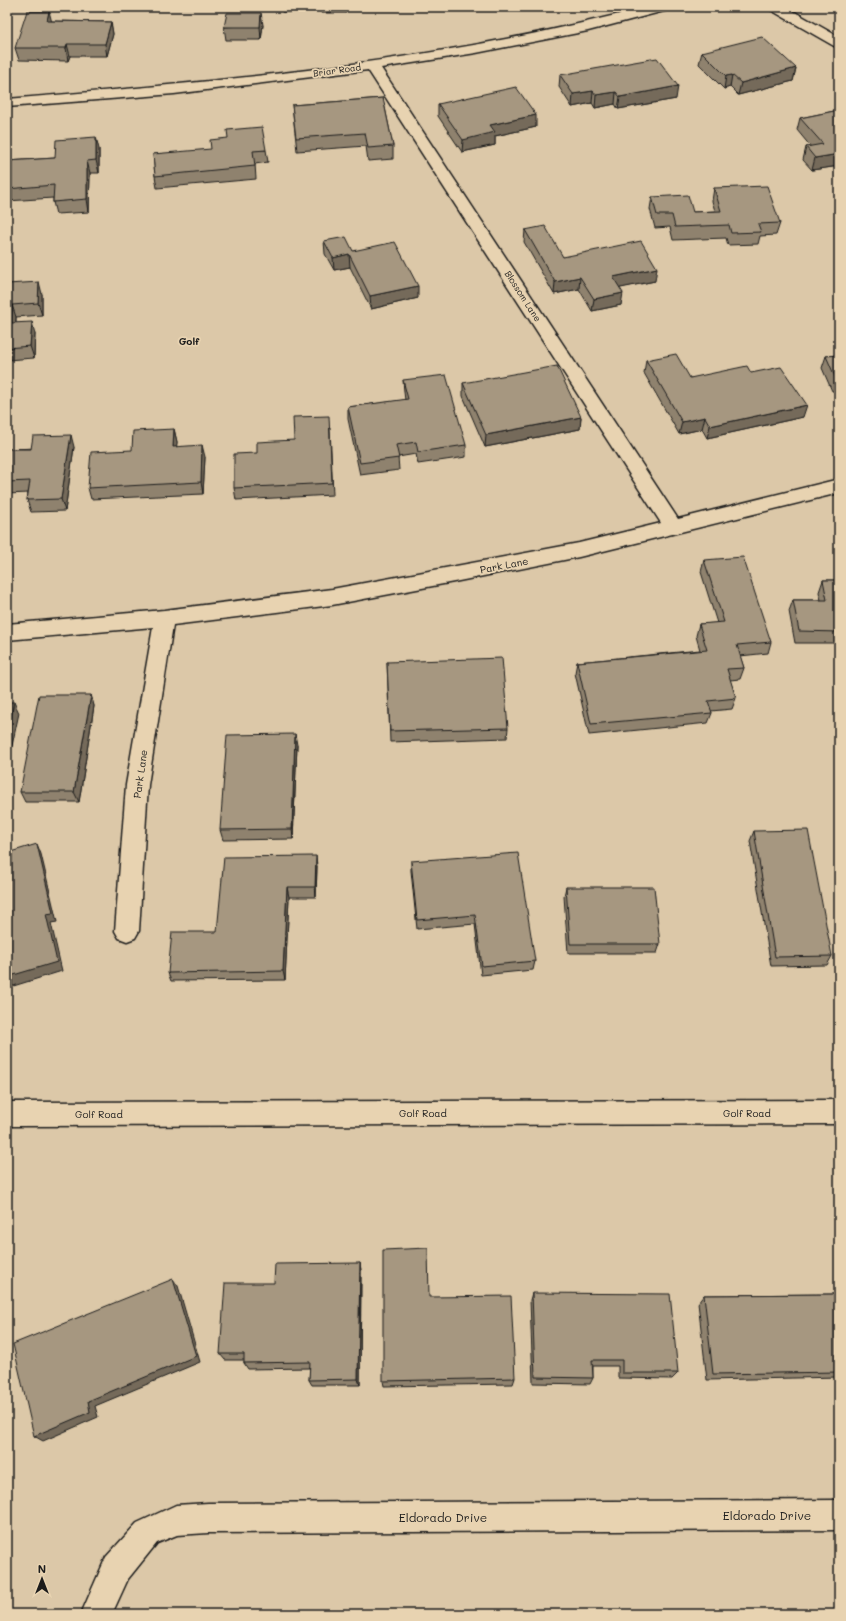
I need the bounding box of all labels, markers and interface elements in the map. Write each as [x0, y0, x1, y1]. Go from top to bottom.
street label: Briar Road [312, 61, 362, 79]
street label: Blossom Lane [503, 269, 543, 323]
district label: Golf [179, 334, 200, 348]
street label: Park Lane [479, 553, 529, 577]
street label: Park Lane [130, 749, 150, 799]
street label: Golf Road [399, 1106, 447, 1120]
street label: Golf Road [723, 1106, 771, 1120]
street label: Golf Road [75, 1107, 123, 1121]
street label: Eldorado Drive [723, 1507, 811, 1523]
street label: Eldorado Drive [399, 1509, 487, 1525]
north arrow [22, 1559, 62, 1599]
text: N [38, 1561, 46, 1576]

